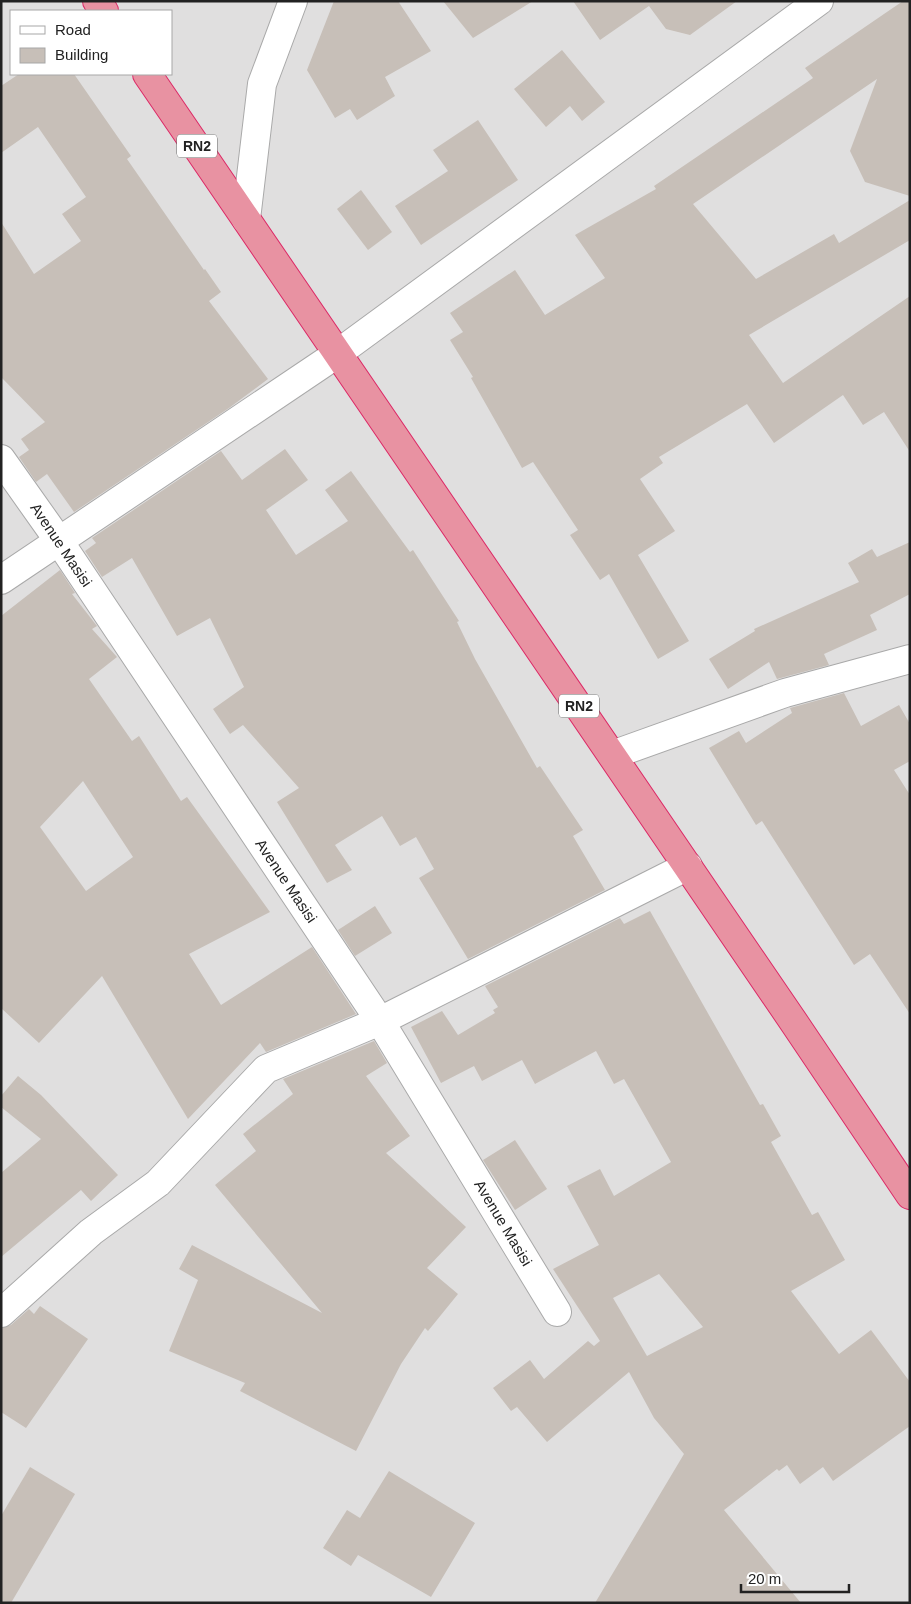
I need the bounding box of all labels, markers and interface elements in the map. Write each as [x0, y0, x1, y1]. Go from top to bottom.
legend [10, 10, 172, 75]
text: Road [55, 21, 91, 38]
text: Building [55, 46, 108, 63]
road number: RN2 [177, 134, 217, 158]
street label: Avenue Masisi [27, 500, 96, 590]
road number: RN2 [559, 694, 599, 718]
street label: Avenue Masisi [252, 836, 321, 926]
street label: Avenue Masisi [471, 1177, 536, 1269]
scale bar [741, 1562, 848, 1594]
text: 20 m [748, 1570, 781, 1587]

